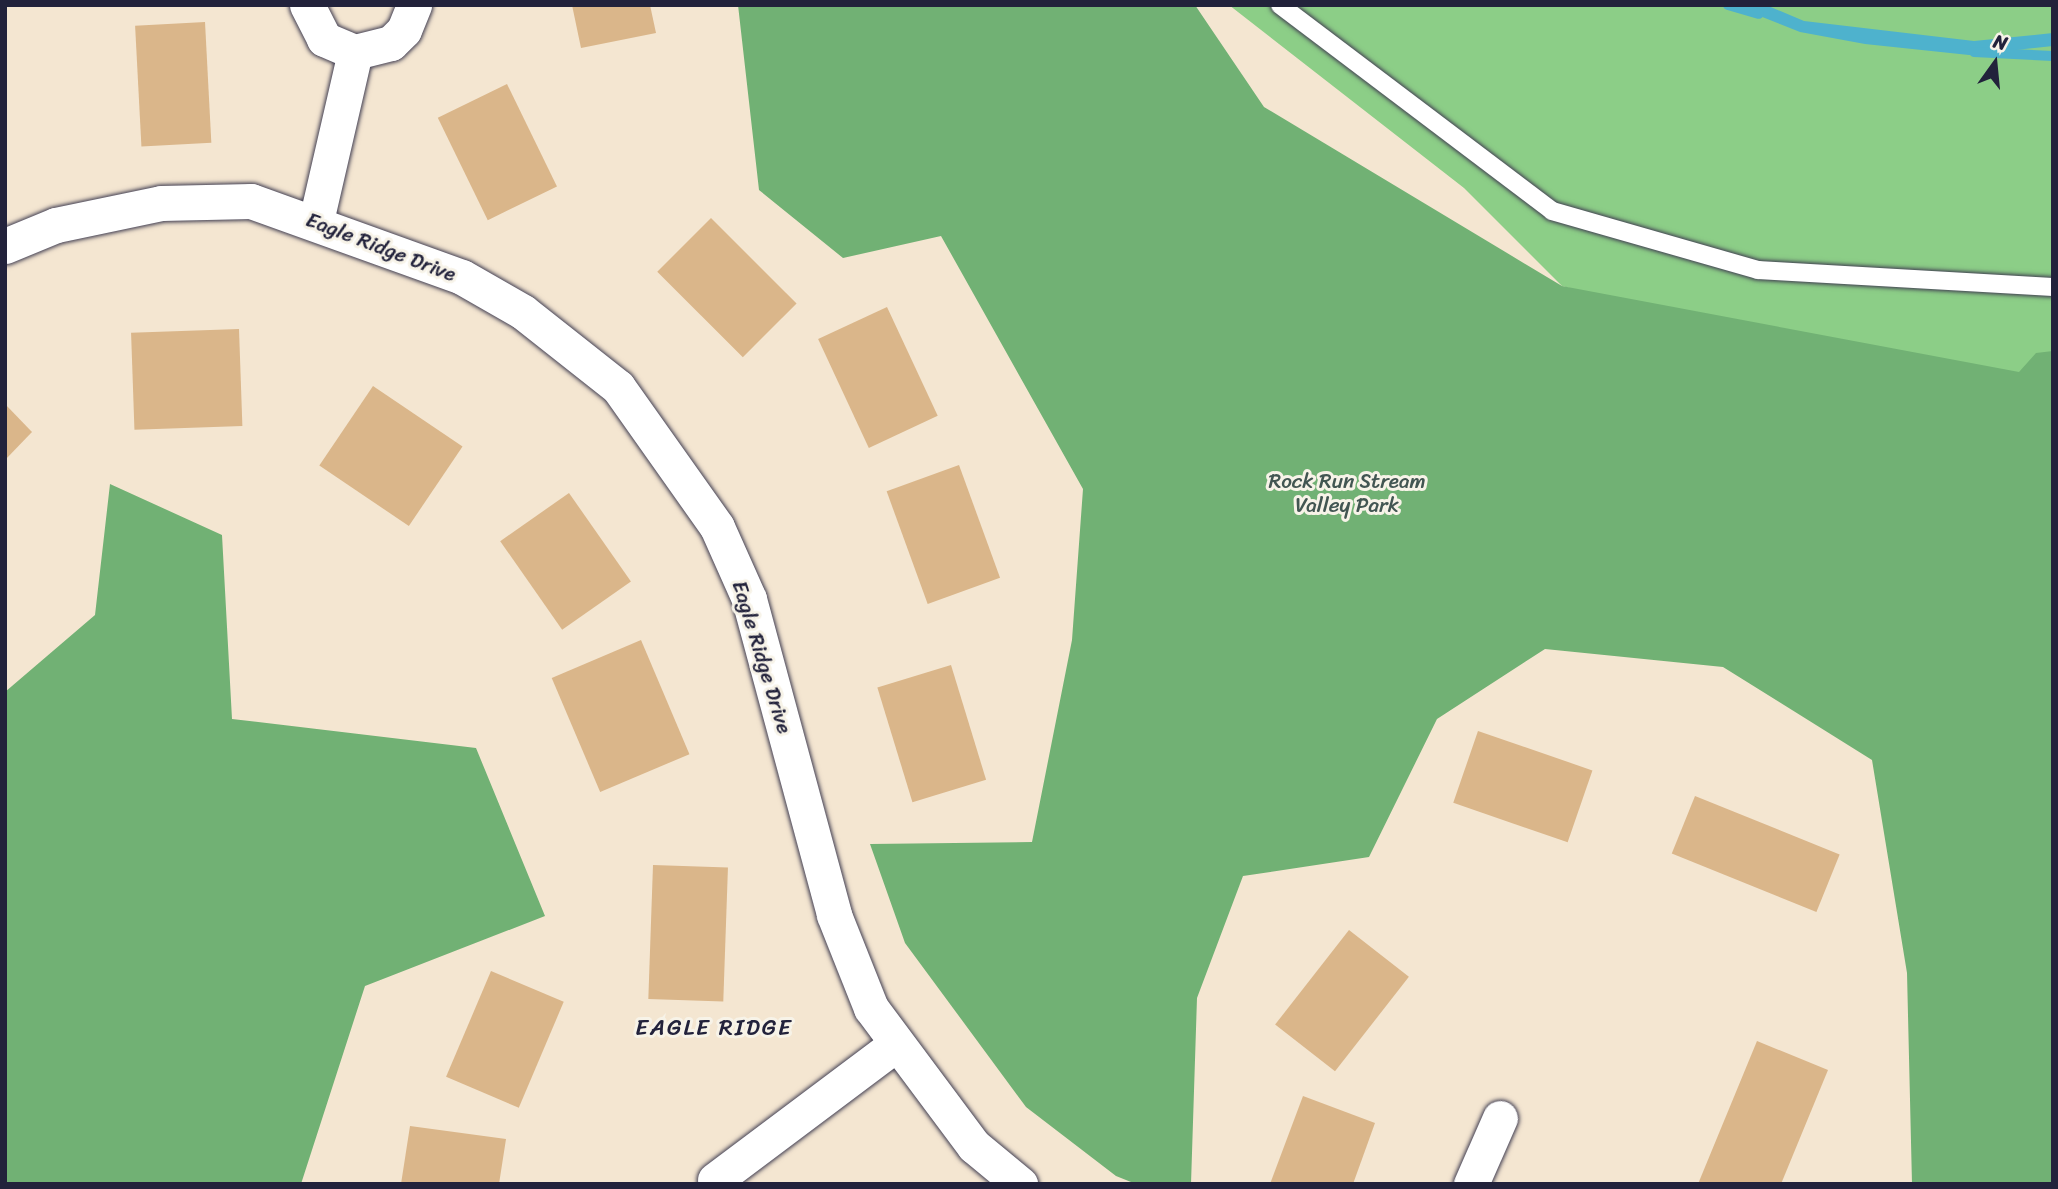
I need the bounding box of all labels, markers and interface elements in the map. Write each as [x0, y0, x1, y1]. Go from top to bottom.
text: N [1990, 25, 2011, 60]
north arrow [1960, 28, 2030, 98]
street label: Eagle Ridge Drive [302, 207, 460, 287]
park label: Rock Run Stream Valley Park [1267, 468, 1427, 518]
street label: Eagle Ridge Drive [727, 577, 797, 737]
district label: EAGLE RIDGE [637, 1014, 791, 1042]

